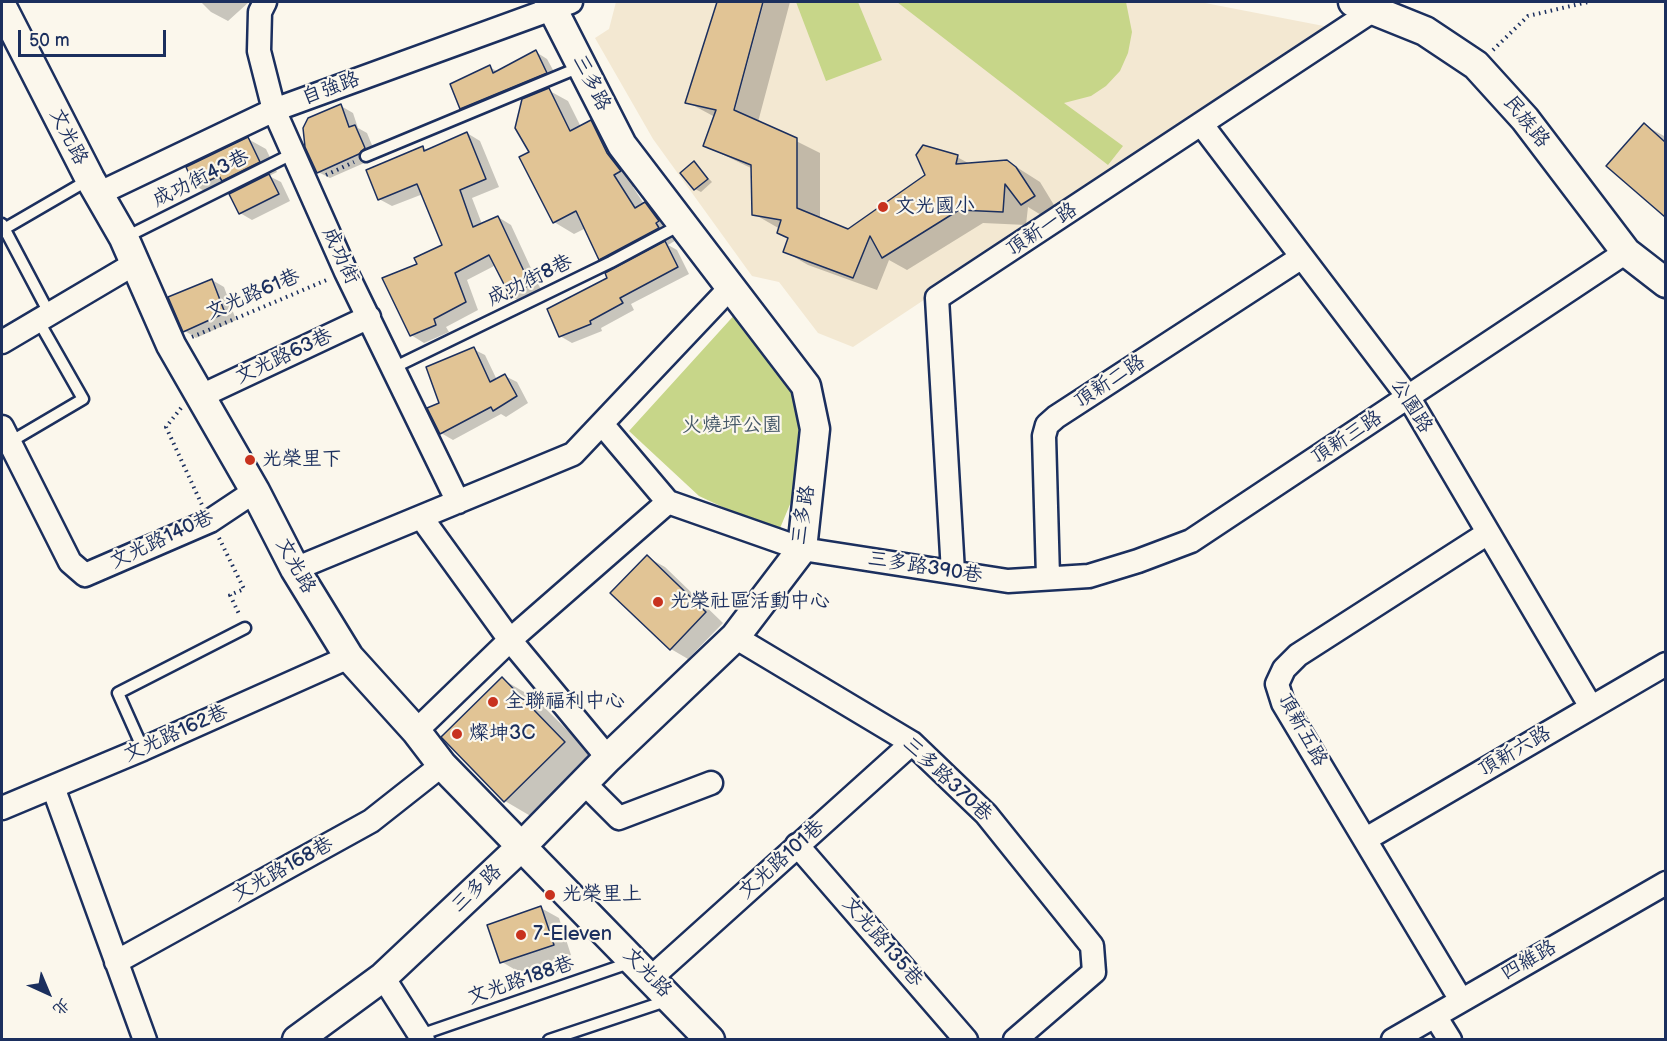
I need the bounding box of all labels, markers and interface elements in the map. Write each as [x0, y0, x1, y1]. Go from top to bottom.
scale bar [21, 18, 170, 56]
text: 50 m [29, 30, 70, 51]
street label: 三多路 [567, 51, 615, 115]
street label: 自強路 [299, 67, 363, 111]
street label: 民族路 [1498, 91, 1554, 153]
street label: 文光路 [44, 105, 92, 169]
street label: 成功街43巷 [149, 145, 253, 213]
place label: 文光國小 [895, 195, 975, 219]
street label: 頂新一路 [1002, 198, 1082, 262]
marker: 文光國小 [876, 200, 890, 214]
street label: 成功街 [316, 224, 364, 288]
street label: 成功街8巷 [484, 250, 576, 312]
street label: 文光路61巷 [202, 264, 304, 326]
street label: 文光路63巷 [232, 324, 336, 390]
street label: 頂新二路 [1070, 350, 1150, 414]
street label: 公園路 [1385, 374, 1437, 438]
street label: 頂新三路 [1307, 406, 1387, 470]
park label: 火燒坪公園 [682, 414, 782, 438]
place label: 光榮里下 [262, 448, 342, 472]
marker: 光榮里下 [243, 453, 257, 467]
street label: 三多路 [787, 483, 821, 547]
street label: 文光路140巷 [106, 506, 218, 574]
street label: 文光路 [270, 534, 320, 598]
street label: 三多路390巷 [866, 547, 984, 589]
place label: 光榮社區活動中心 [670, 590, 830, 614]
marker: 光榮社區活動中心 [651, 595, 665, 609]
street label: 頂新五路 [1272, 689, 1332, 771]
place label: 全聯福利中心 [505, 690, 625, 714]
marker: 全聯福利中心 [486, 695, 500, 709]
street label: 文光路162巷 [120, 700, 232, 768]
place label: 燦坤3C [469, 722, 536, 746]
street label: 頂新六路 [1474, 722, 1556, 782]
marker: 燦坤3C [450, 727, 464, 741]
street label: 三多路370巷 [897, 732, 997, 828]
street label: 文光路101巷 [734, 815, 830, 905]
street label: 文光路168巷 [228, 832, 338, 908]
street label: 三多路 [447, 860, 507, 918]
place label: 光榮里上 [562, 883, 642, 907]
marker: 光榮里上 [543, 888, 557, 902]
street label: 文光路135巷 [836, 892, 928, 992]
place label: 7-Eleven [533, 923, 612, 947]
marker: 7-Eleven [514, 928, 528, 942]
street label: 四維路 [1497, 936, 1561, 986]
street label: 文光路 [618, 943, 676, 1003]
street label: 文光路188巷 [465, 952, 577, 1010]
north arrow [18, 963, 78, 1023]
text: 北 [48, 994, 73, 1019]

